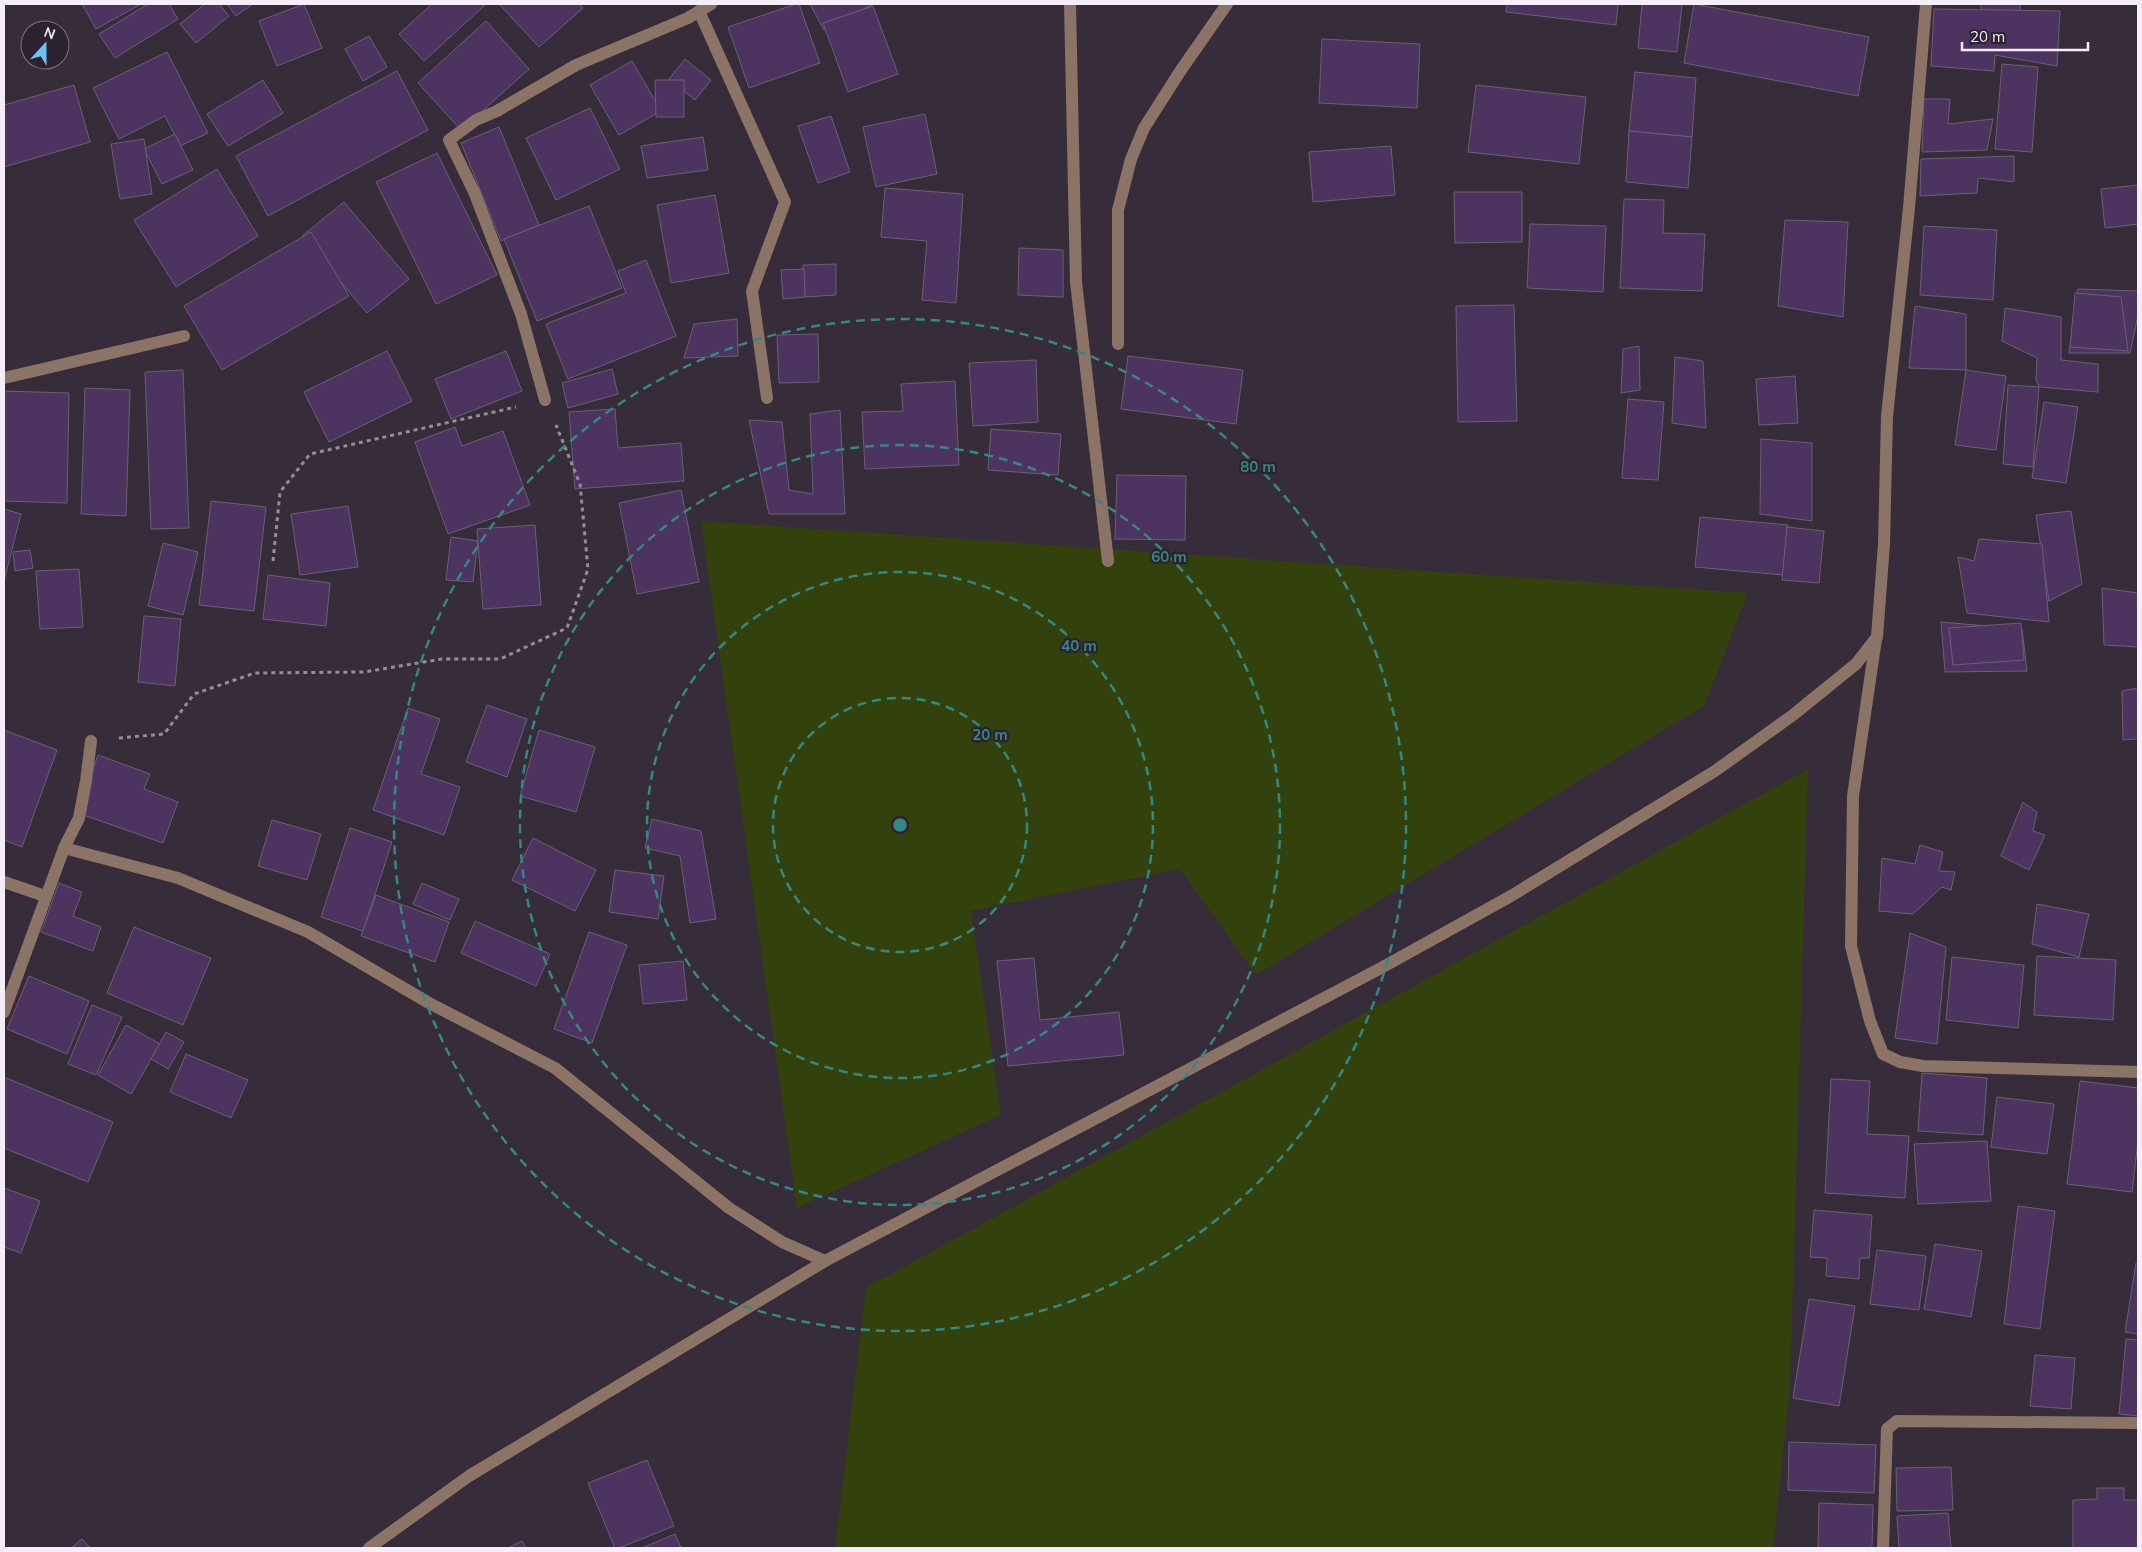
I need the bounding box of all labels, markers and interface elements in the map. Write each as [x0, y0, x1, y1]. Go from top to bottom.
north arrow [20, 20, 70, 70]
scale bar [1962, 20, 2088, 52]
text: N [41, 23, 58, 43]
text: 20 m [1970, 27, 2005, 46]
text: 80 m [1240, 457, 1276, 476]
text: 60 m [1151, 547, 1187, 566]
text: 40 m [1061, 636, 1097, 655]
text: 20 m [972, 725, 1008, 744]
centre of rings [891, 816, 909, 834]

